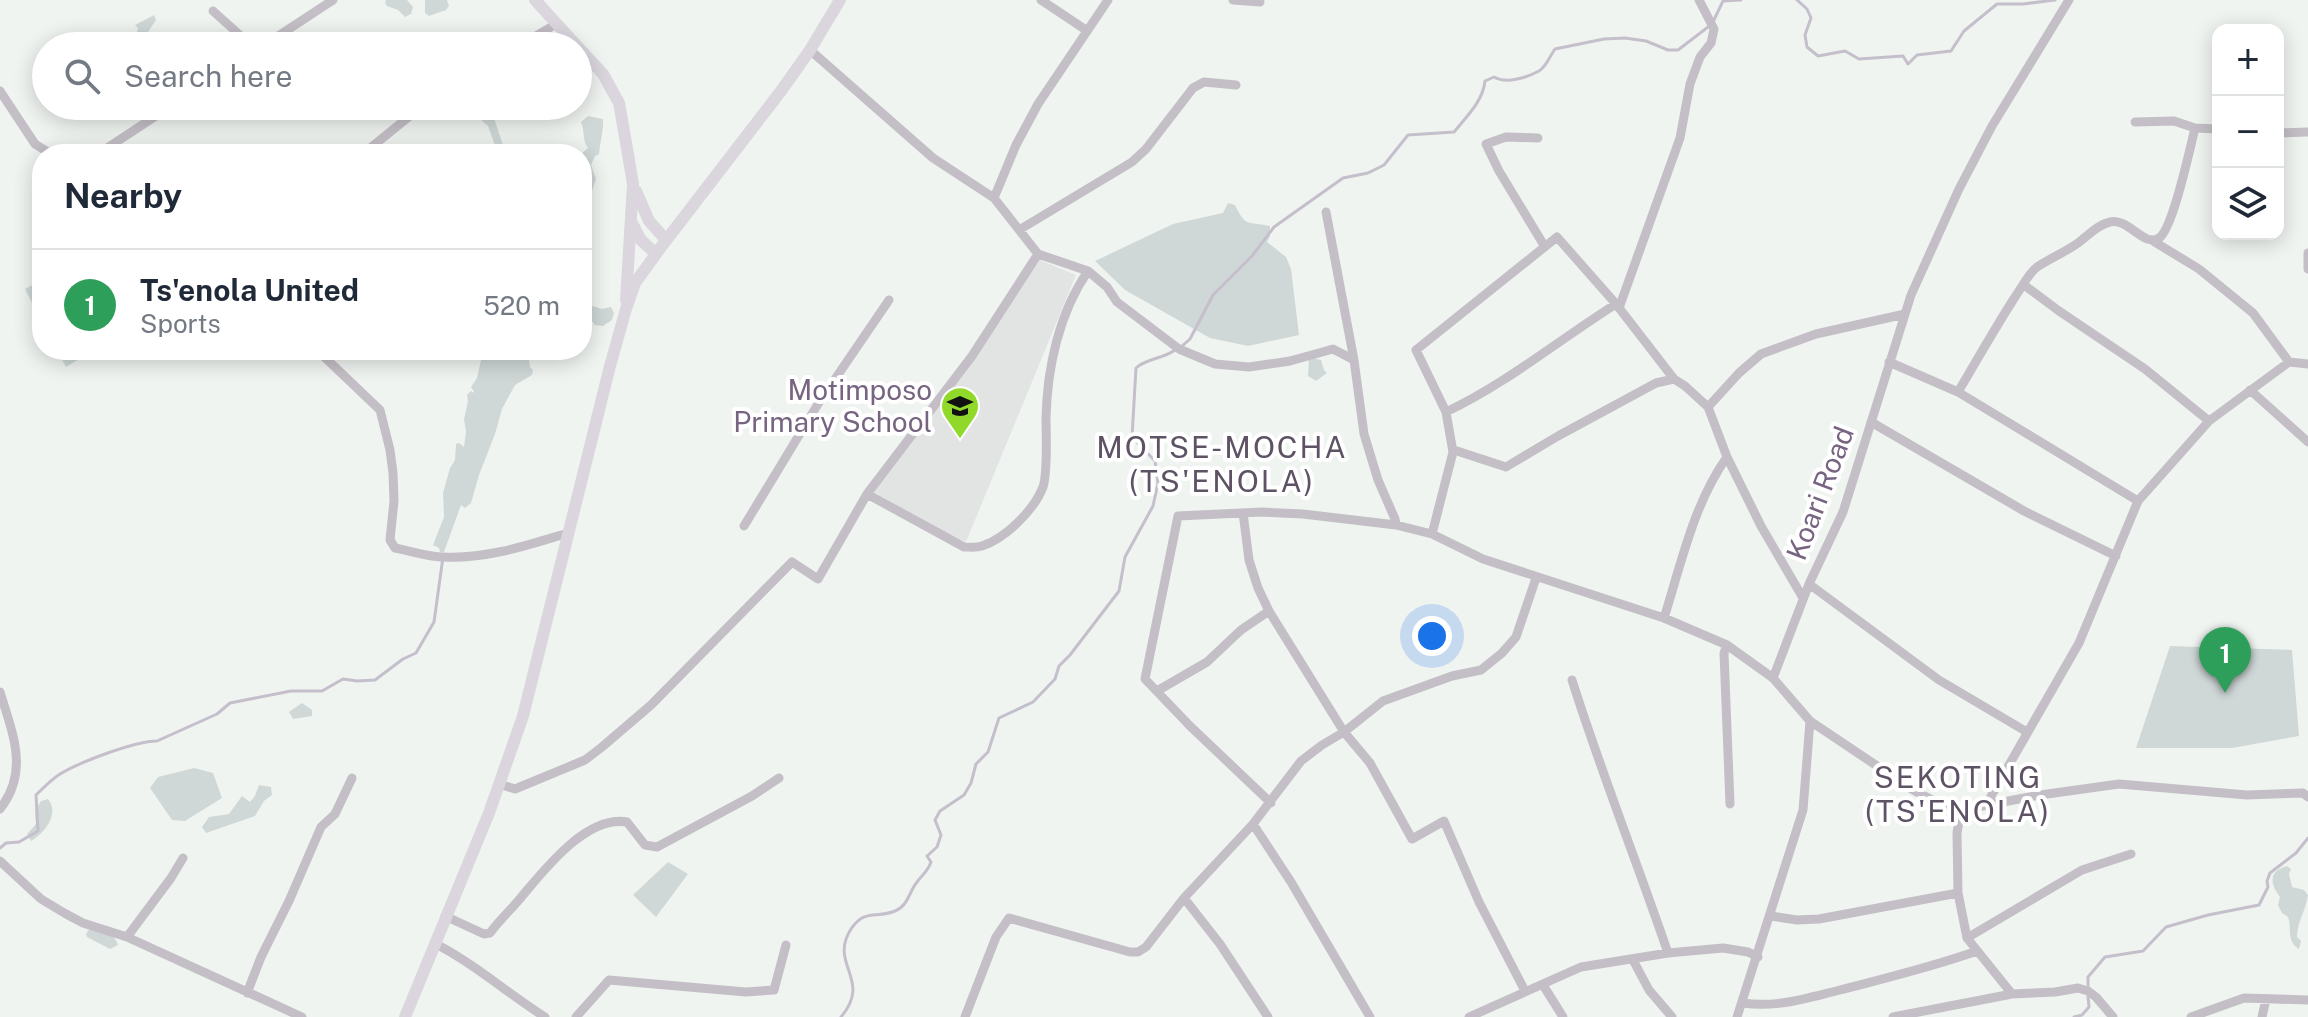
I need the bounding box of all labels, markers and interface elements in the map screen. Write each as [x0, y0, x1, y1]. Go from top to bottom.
map controls [2212, 24, 2284, 240]
button: + [2212, 24, 2284, 96]
search box [32, 32, 592, 120]
icon: search [60, 54, 104, 98]
text: Search here [124, 58, 292, 94]
button: − [2212, 96, 2284, 168]
button: layers [2212, 168, 2284, 240]
text: Nearby [64, 176, 182, 216]
text: Ts'enola United [140, 272, 359, 308]
text: 1 [84, 290, 96, 321]
text: 520 m [483, 290, 560, 321]
text: Sports [140, 308, 221, 339]
place label: Motimposo Primary School [733, 373, 932, 438]
school or university icon: Motimposo Primary School [939, 385, 981, 440]
street label: Koari Road [1779, 421, 1860, 564]
district label: MOTSE-MOCHA (TS'ENOLA) [1096, 429, 1348, 499]
your location [1412, 616, 1452, 656]
pin: 1 [2199, 627, 2251, 693]
district label: SEKOTING (TS'ENOLA) [1865, 759, 2051, 829]

